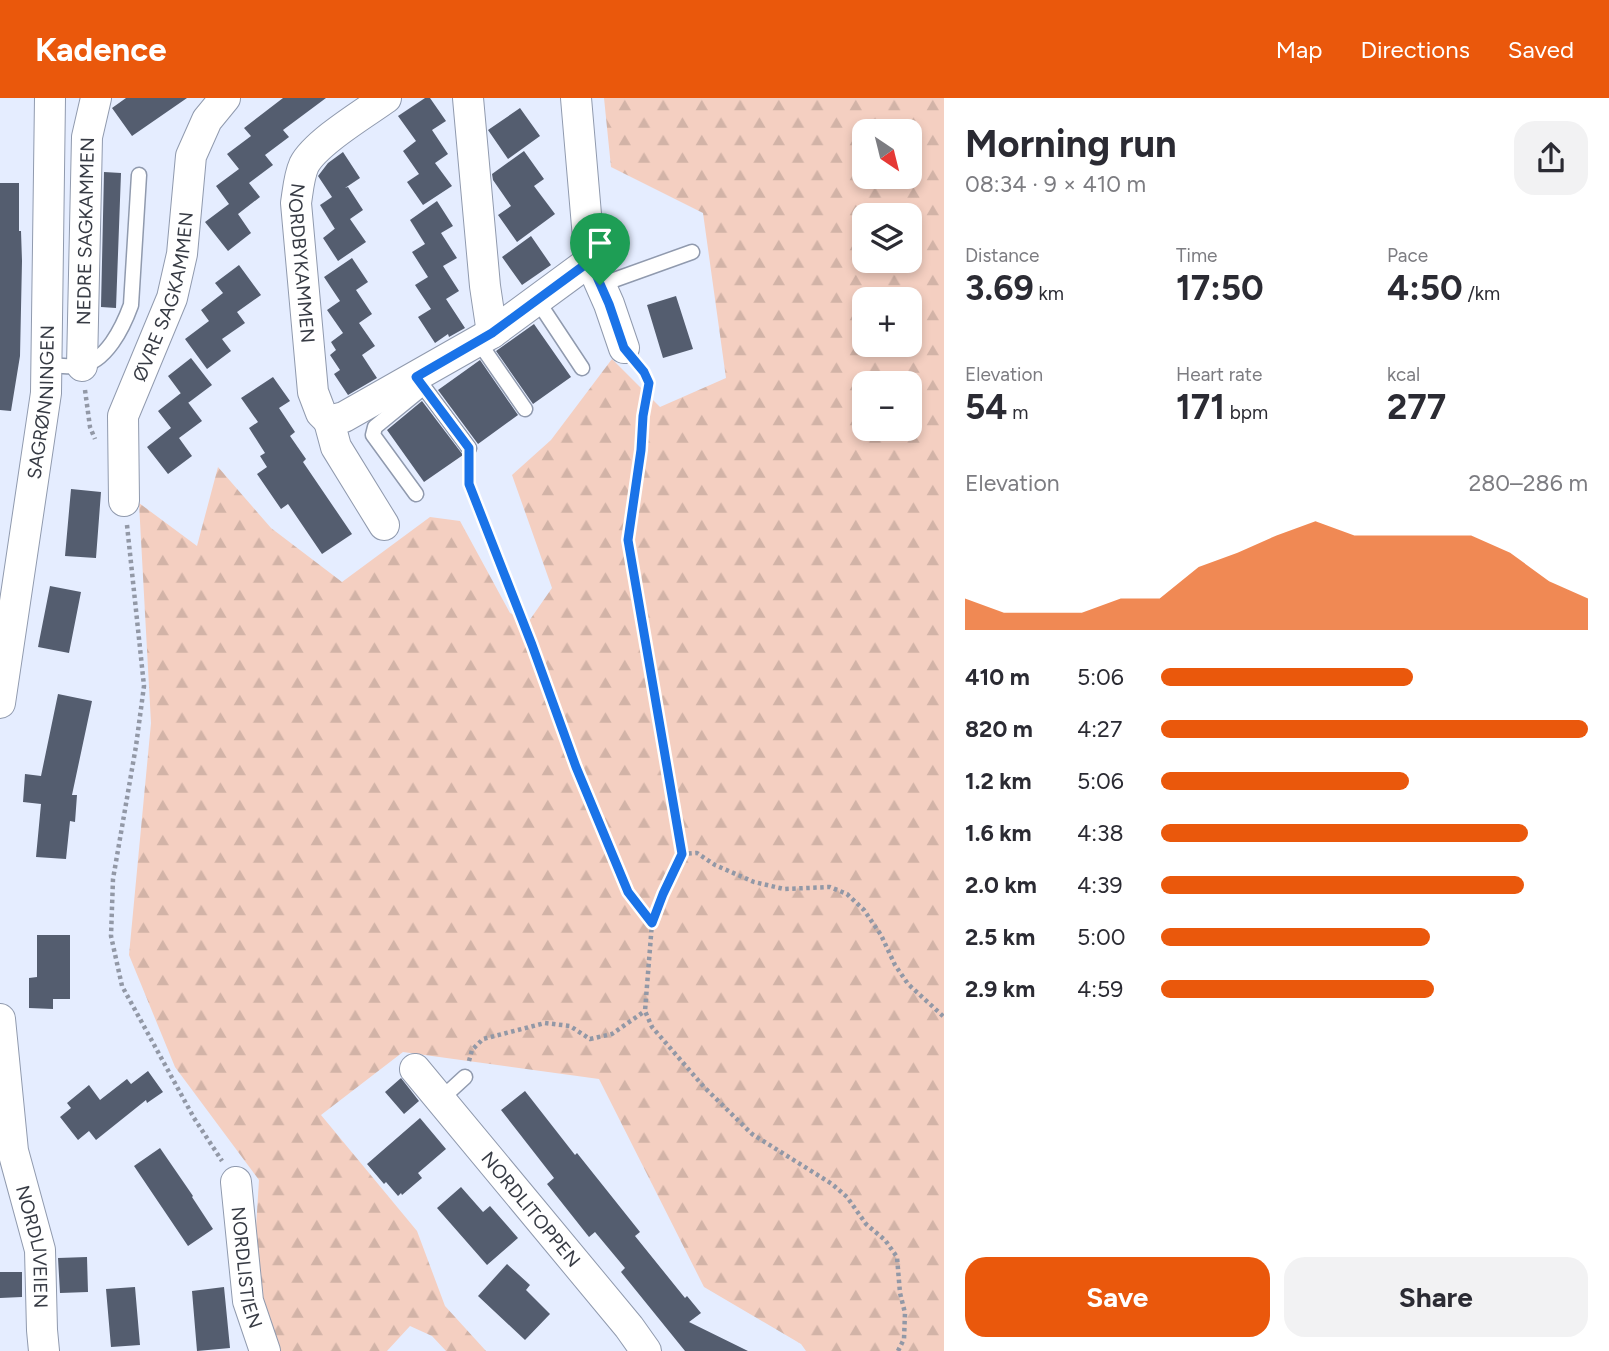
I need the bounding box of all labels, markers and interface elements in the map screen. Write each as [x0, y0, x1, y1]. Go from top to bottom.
text: Kadence [35, 30, 167, 69]
text: Map [1276, 35, 1322, 64]
text: Directions [1360, 35, 1470, 64]
text: Saved [1508, 35, 1574, 64]
north arrow [852, 119, 922, 189]
map controls [852, 119, 922, 441]
text: Morning run [965, 121, 1177, 167]
button: share [1514, 121, 1588, 195]
street label: NEDRE SAGKAMMEN [71, 137, 98, 325]
text: 08:34 · 9 × 410 m [965, 170, 1146, 198]
street label: NORDBYKAMMEN [284, 182, 320, 344]
button: layers [852, 203, 922, 273]
street label: ØVRE SAGKAMMEN [127, 211, 197, 385]
pin [570, 213, 630, 285]
icon: arrive [581, 224, 619, 262]
text: Distance [965, 244, 1039, 267]
text: Time [1176, 244, 1217, 267]
text: Pace [1387, 244, 1428, 267]
text: 3.69 [965, 267, 1034, 309]
text: 17:50 [1176, 267, 1264, 309]
text: 4:50 [1387, 267, 1463, 309]
text: km [1034, 282, 1064, 305]
text: /km [1463, 282, 1500, 305]
button: + [852, 287, 922, 357]
street label: SAGRØNNINGEN [22, 325, 58, 481]
text: Elevation [965, 363, 1043, 386]
text: Heart rate [1176, 363, 1262, 386]
text: kcal [1387, 363, 1420, 386]
button: − [852, 371, 922, 441]
text: 54 [965, 386, 1008, 428]
text: 171 [1176, 386, 1225, 428]
text: 277 [1387, 386, 1446, 428]
text: m [1008, 401, 1028, 424]
text: bpm [1225, 401, 1268, 424]
text: Elevation [965, 469, 1060, 497]
text: 280–286 m [1468, 469, 1588, 497]
text: 410 m [965, 663, 1030, 691]
text: 5:06 [1077, 663, 1124, 691]
text: 820 m [965, 715, 1033, 743]
text: 4:27 [1077, 715, 1122, 743]
text: 1.2 km [965, 767, 1032, 795]
text: 5:06 [1077, 767, 1124, 795]
text: 1.6 km [965, 819, 1032, 847]
text: 4:38 [1077, 819, 1124, 847]
text: 2.0 km [965, 871, 1037, 899]
text: 4:39 [1077, 871, 1123, 899]
text: 2.5 km [965, 923, 1035, 951]
text: 5:00 [1077, 923, 1126, 951]
text: 2.9 km [965, 975, 1035, 1003]
text: 4:59 [1077, 975, 1123, 1003]
street label: NORDLITOPPEN [477, 1147, 586, 1271]
street label: NORDLIVEIEN [11, 1183, 53, 1309]
street label: NORDLISTIEN [227, 1205, 268, 1331]
button: Save [965, 1257, 1270, 1337]
button: Share [1284, 1257, 1588, 1337]

